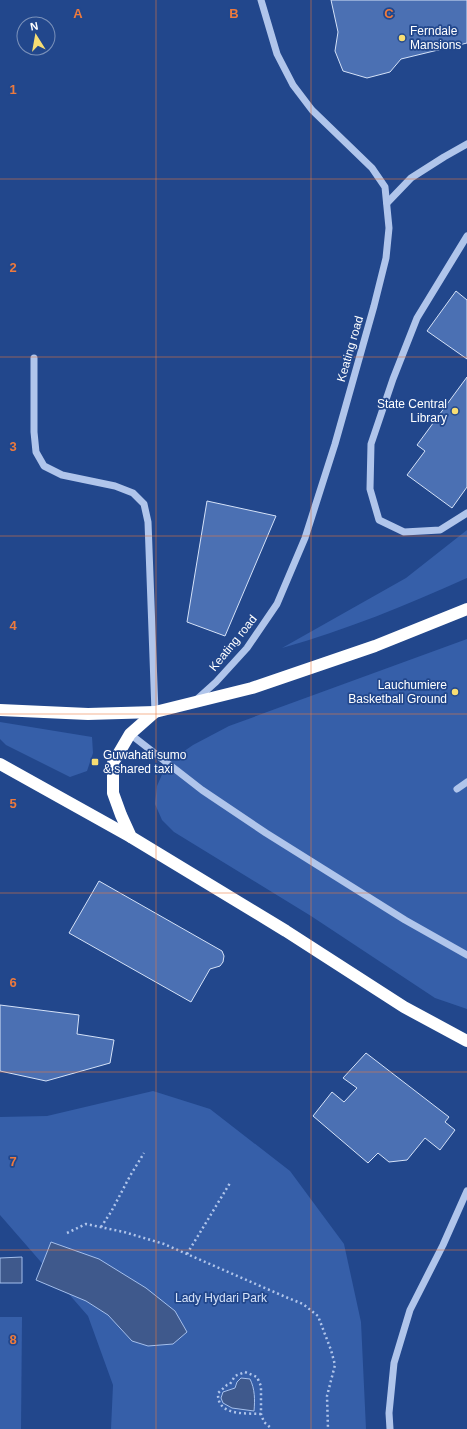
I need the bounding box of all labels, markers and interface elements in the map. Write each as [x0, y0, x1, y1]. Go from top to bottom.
text: A [73, 6, 83, 21]
text: B [229, 6, 239, 21]
text: C [384, 6, 394, 21]
north arrow [16, 16, 56, 56]
text: N [29, 20, 39, 33]
place label: Ferndale Mansions [410, 24, 461, 52]
marker: Ferndale Mansions [397, 33, 407, 43]
text: 1 [9, 82, 17, 97]
text: 2 [9, 260, 17, 275]
street label: Keating road [334, 314, 366, 384]
place label: State Central Library [377, 397, 447, 425]
marker: State Central Library [450, 406, 460, 416]
text: 3 [9, 439, 17, 454]
street label: Keating road [206, 612, 260, 674]
text: 4 [9, 618, 17, 633]
place label: Lauchumiere Basketball Ground [348, 678, 447, 706]
marker: Lauchumiere Basketball Ground [450, 687, 460, 697]
place label: Guwahati sumo & shared taxi [103, 748, 187, 776]
marker: Guwahati sumo & shared taxi [90, 757, 100, 767]
text: 5 [9, 796, 17, 811]
text: 6 [9, 975, 17, 990]
text: 7 [9, 1154, 17, 1169]
park label: Lady Hydari Park [175, 1291, 268, 1305]
text: 8 [9, 1332, 17, 1347]

